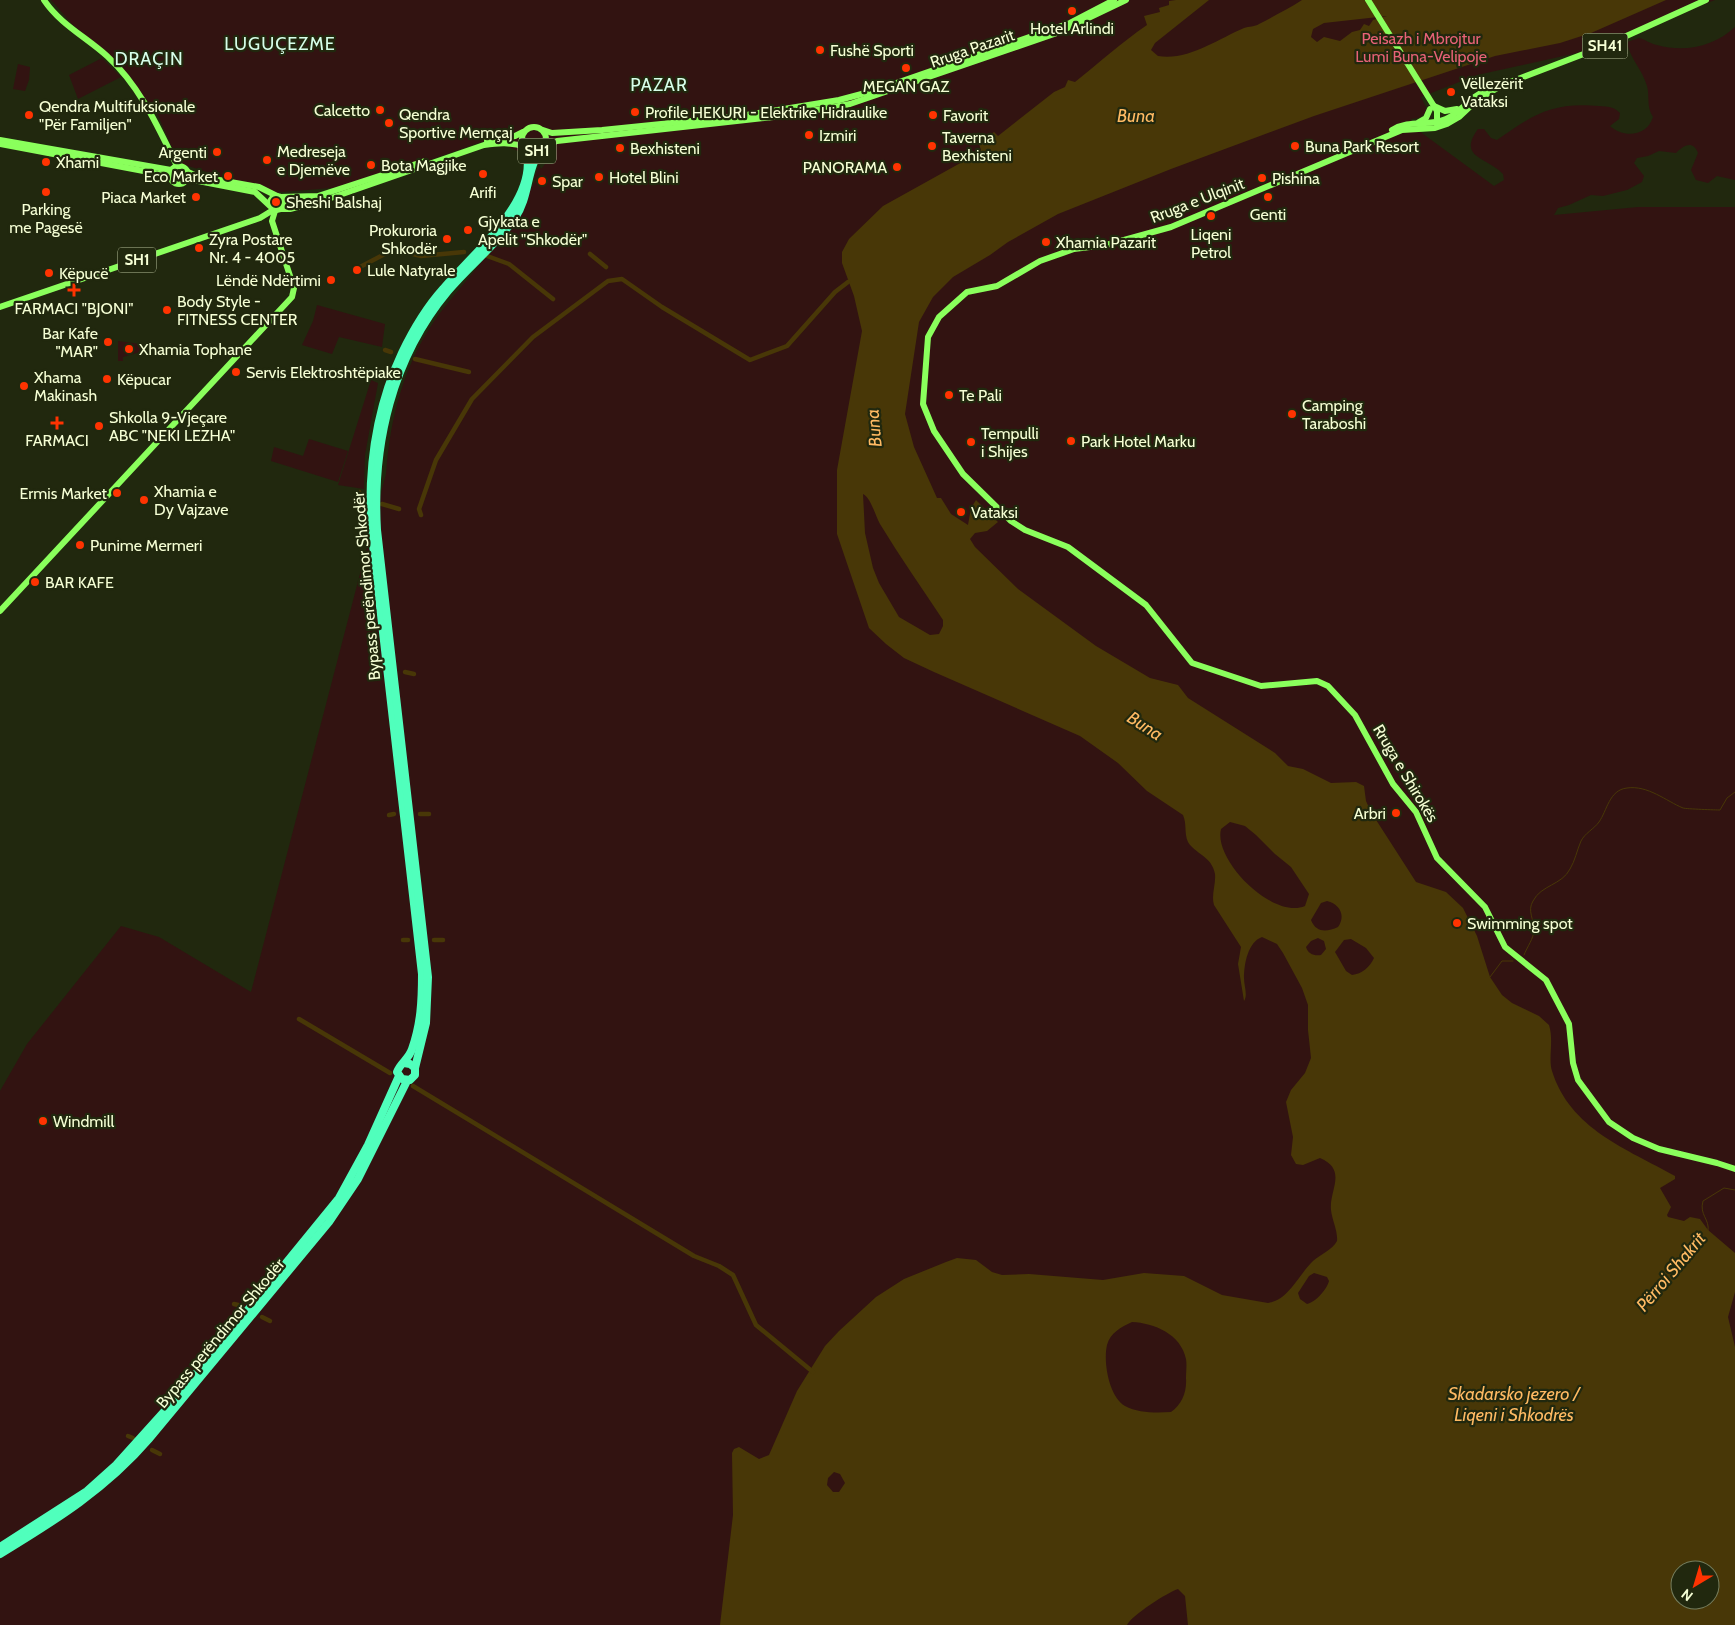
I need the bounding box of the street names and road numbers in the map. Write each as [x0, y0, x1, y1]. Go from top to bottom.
street label: Rruga Pazarit [928, 25, 1017, 72]
road number: SH41 [1582, 34, 1628, 58]
road number: SH1 [518, 138, 556, 164]
street label: Rruga e Ulqinit [1148, 174, 1247, 227]
road number: SH1 [118, 248, 156, 272]
street label: Bypass perëndimor Shkodër [349, 490, 384, 681]
street label: Rruga e Shirokës [1369, 721, 1442, 826]
street label: Bypass perëndimor Shkodër [152, 1254, 289, 1412]

